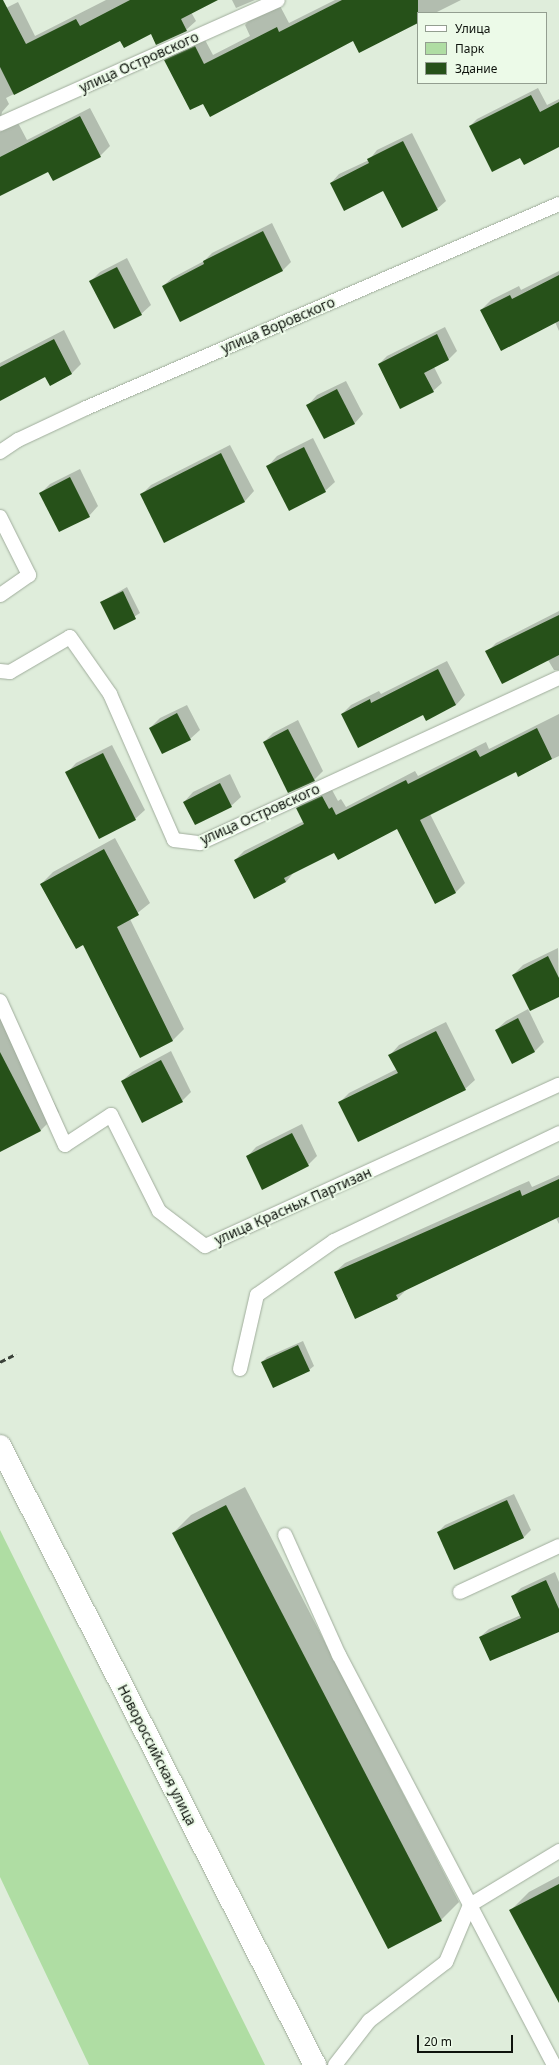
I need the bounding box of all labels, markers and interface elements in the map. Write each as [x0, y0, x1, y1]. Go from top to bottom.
legend [417, 12, 547, 84]
text: Улица [455, 20, 490, 37]
street label: улица Островского [77, 28, 201, 96]
text: Парк [455, 40, 484, 57]
text: Здание [455, 60, 497, 77]
street label: улица Воровского [218, 293, 338, 357]
street label: улица Островского [198, 780, 322, 848]
street label: улица Красных Партизан [212, 1164, 374, 1248]
street label: Новороссийская улица [114, 1682, 200, 1828]
scale bar [419, 2027, 515, 2053]
text: 20 m [424, 2033, 452, 2050]

